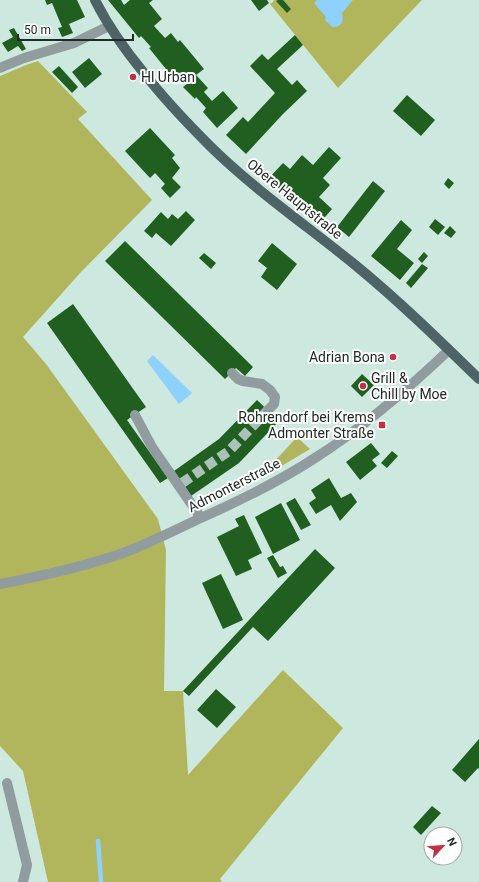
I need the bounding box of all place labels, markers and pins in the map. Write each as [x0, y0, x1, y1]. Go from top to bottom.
place label: Hl Urban [141, 69, 195, 85]
marker: Hl Urban [128, 72, 138, 82]
place label: Adrian Bona [309, 349, 385, 365]
marker: Adrian Bona [388, 352, 398, 362]
place label: Grill & Chill by Moe [371, 370, 447, 402]
marker: Grill & Chill by Moe [358, 381, 368, 391]
place label: Rohrendorf bei Krems Admonter Straße [238, 409, 374, 441]
marker: Rohrendorf bei Krems Admonter Straße [377, 420, 387, 430]

